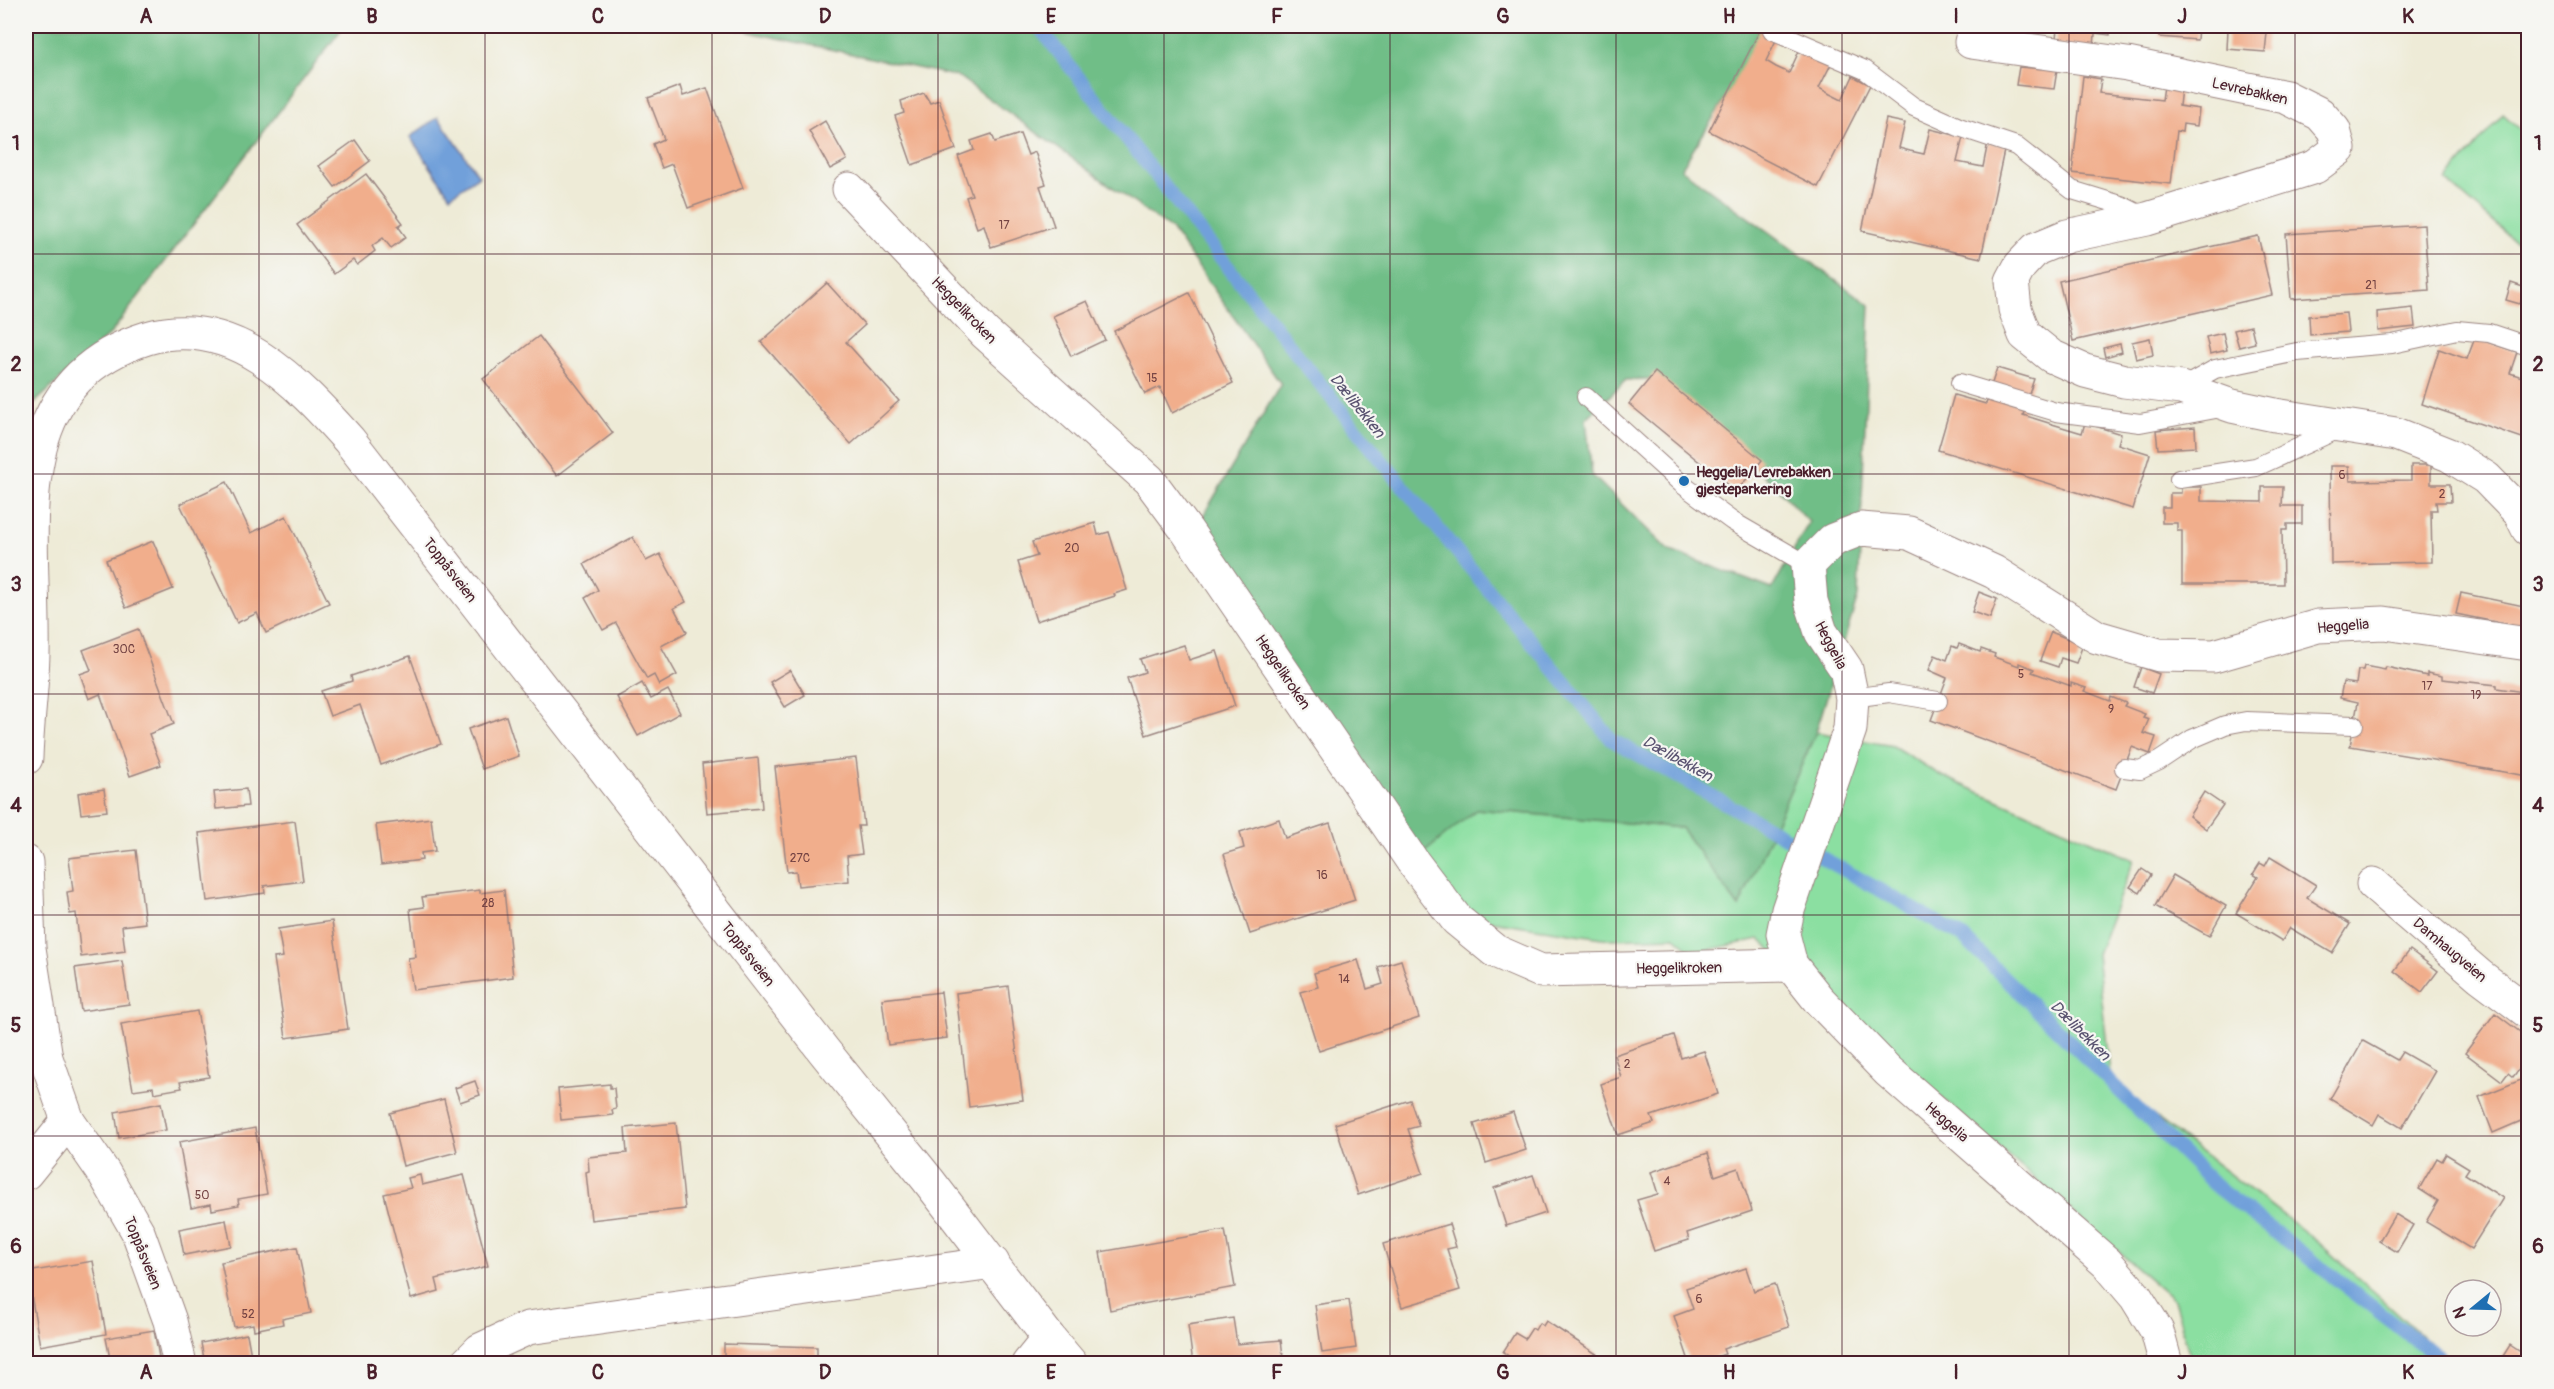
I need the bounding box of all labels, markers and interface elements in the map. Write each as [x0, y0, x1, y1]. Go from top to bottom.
text: A [140, 4, 153, 29]
text: B [366, 4, 378, 29]
text: C [592, 4, 604, 29]
text: D [819, 4, 832, 29]
text: E [1046, 4, 1057, 29]
text: F [1271, 4, 1283, 29]
text: G [1496, 4, 1510, 29]
text: H [1723, 4, 1736, 29]
text: I [1953, 4, 1959, 29]
text: J [2177, 4, 2187, 29]
text: K [2402, 4, 2414, 29]
street label: Levrebakken [2210, 74, 2290, 109]
text: 1 [12, 131, 20, 156]
text: 1 [2534, 131, 2542, 156]
house number: 17 [998, 218, 1010, 233]
street label: Heggelikroken [927, 273, 1000, 348]
house number: 21 [2365, 278, 2377, 293]
text: 2 [10, 352, 22, 377]
text: 2 [2532, 352, 2544, 377]
water label: Dælibekken [1325, 369, 1390, 443]
house number: 15 [1146, 371, 1158, 386]
place label: Heggelia/Levrebakken gjesteparkering [1696, 463, 1831, 499]
house number: 6 [2339, 468, 2346, 483]
marker: Heggelia/Levrebakken gjesteparkering [1677, 474, 1691, 488]
house number: 2 [2439, 487, 2446, 502]
street label: Toppåsveien [418, 534, 481, 606]
house number: 20 [1065, 541, 1079, 556]
text: 3 [10, 572, 22, 597]
text: 3 [2532, 572, 2544, 597]
street label: Heggelia [2316, 615, 2370, 638]
street label: Heggelia [1810, 618, 1851, 673]
street label: Heggelikroken [1251, 631, 1315, 713]
house number: 30C [113, 642, 135, 657]
house number: 5 [2018, 667, 2024, 682]
house number: 17 [2421, 679, 2433, 694]
house number: 19 [2471, 688, 2481, 703]
house number: 9 [2108, 702, 2114, 717]
water label: Dælibekken [1639, 731, 1717, 787]
text: 4 [10, 793, 22, 818]
text: 4 [2532, 793, 2544, 818]
house number: 27C [790, 851, 810, 866]
house number: 16 [1316, 868, 1328, 883]
house number: 28 [482, 896, 494, 911]
street label: Damhaugveien [2409, 914, 2491, 987]
street label: Toppåsveien [716, 918, 779, 990]
street label: Heggelikroken [1636, 958, 1722, 979]
house number: 14 [1338, 972, 1350, 987]
water label: Dælibekken [2046, 996, 2115, 1066]
text: 5 [11, 1013, 22, 1038]
text: 5 [2533, 1013, 2544, 1038]
house number: 2 [1624, 1057, 1631, 1072]
street label: Heggelia [1921, 1098, 1973, 1147]
house number: 4 [1664, 1174, 1671, 1189]
house number: 50 [195, 1188, 209, 1203]
street label: Toppåsveien [119, 1214, 166, 1292]
text: 6 [10, 1234, 22, 1259]
text: 6 [2532, 1234, 2544, 1259]
north arrow [2443, 1278, 2503, 1338]
house number: 6 [1696, 1292, 1703, 1307]
text: N [2448, 1304, 2471, 1321]
house number: 52 [241, 1307, 255, 1322]
text: A [140, 1360, 153, 1385]
text: B [366, 1360, 378, 1385]
text: C [592, 1360, 604, 1385]
text: D [819, 1360, 832, 1385]
text: E [1046, 1360, 1057, 1385]
text: F [1271, 1360, 1283, 1385]
text: G [1496, 1360, 1510, 1385]
text: H [1723, 1360, 1736, 1385]
text: I [1953, 1360, 1959, 1385]
text: J [2177, 1360, 2187, 1385]
text: K [2402, 1360, 2414, 1385]

